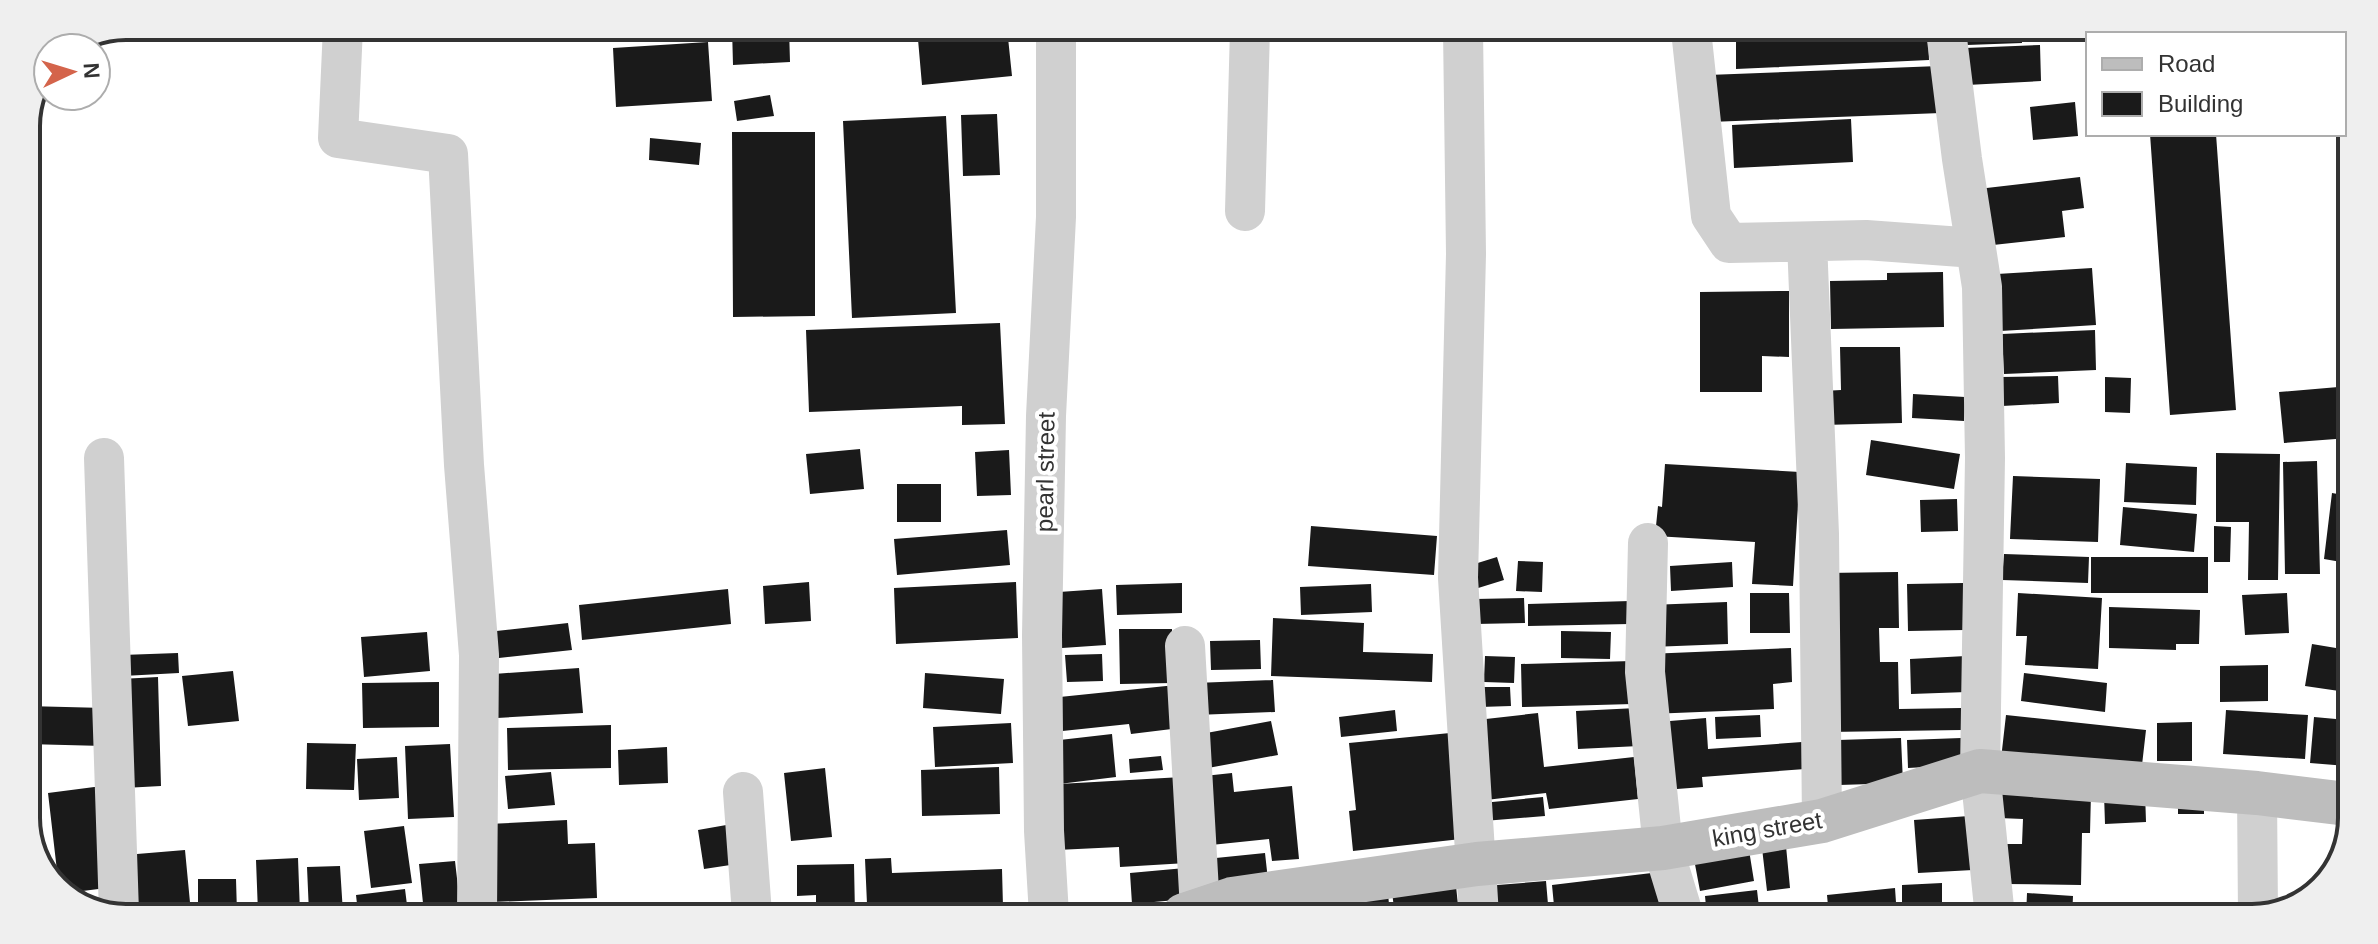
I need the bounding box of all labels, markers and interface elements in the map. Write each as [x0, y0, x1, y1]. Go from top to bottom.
north arrow [32, 32, 112, 112]
legend [2086, 32, 2346, 136]
text: Road [2158, 50, 2215, 77]
text: N [78, 62, 104, 79]
text: Building [2158, 90, 2243, 117]
street label: pearl street [1030, 411, 1060, 532]
street label: king street [1710, 806, 1824, 852]

